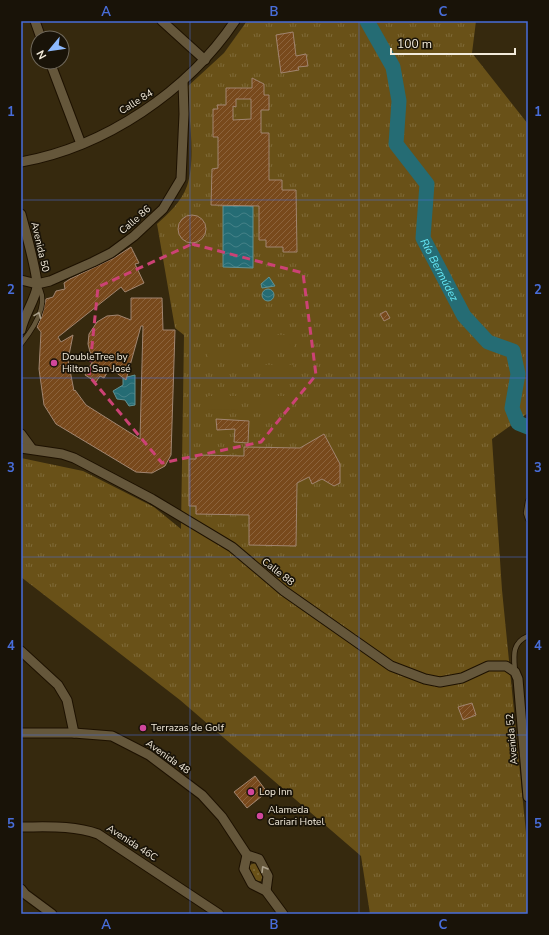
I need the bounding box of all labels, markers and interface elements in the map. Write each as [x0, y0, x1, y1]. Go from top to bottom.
text: A [101, 3, 111, 21]
text: B [270, 3, 279, 21]
text: C [439, 3, 448, 21]
north arrow [30, 30, 70, 70]
scale bar [391, 30, 515, 56]
text: 100 m [397, 36, 432, 52]
text: N [33, 47, 50, 62]
street label: Calle 84 [116, 86, 156, 118]
text: 1 [7, 103, 15, 121]
text: 1 [534, 103, 542, 121]
street label: Calle 86 [116, 202, 154, 238]
street label: Avenida 50 [27, 221, 53, 273]
water label: Río Bermúdez [417, 236, 463, 305]
text: 2 [7, 281, 15, 299]
text: 2 [534, 281, 542, 299]
one-way arrow [33, 312, 41, 319]
place label: DoubleTree by Hilton San José [62, 350, 131, 376]
marker: DoubleTree by Hilton San José [49, 358, 59, 368]
text: 3 [7, 459, 15, 477]
text: 3 [534, 459, 542, 477]
street label: Calle 88 [259, 555, 297, 589]
text: 4 [7, 637, 15, 655]
text: 4 [534, 637, 542, 655]
street label: Avenida 52 [503, 713, 521, 765]
place label: Terrazas de Golf [151, 721, 225, 735]
marker: Terrazas de Golf [138, 723, 148, 733]
street label: Avenida 48 [143, 737, 193, 777]
place label: Lop Inn [259, 785, 292, 799]
marker: Lop Inn [246, 787, 256, 797]
place label: Alameda Cariari Hotel [268, 803, 324, 829]
marker: Alameda Cariari Hotel [255, 811, 265, 821]
text: 5 [7, 815, 15, 833]
text: 5 [534, 815, 542, 833]
street label: Avenida 46C [104, 821, 160, 865]
one-way arrow [262, 866, 269, 873]
text: A [101, 916, 111, 934]
text: B [270, 916, 279, 934]
text: C [439, 916, 448, 934]

